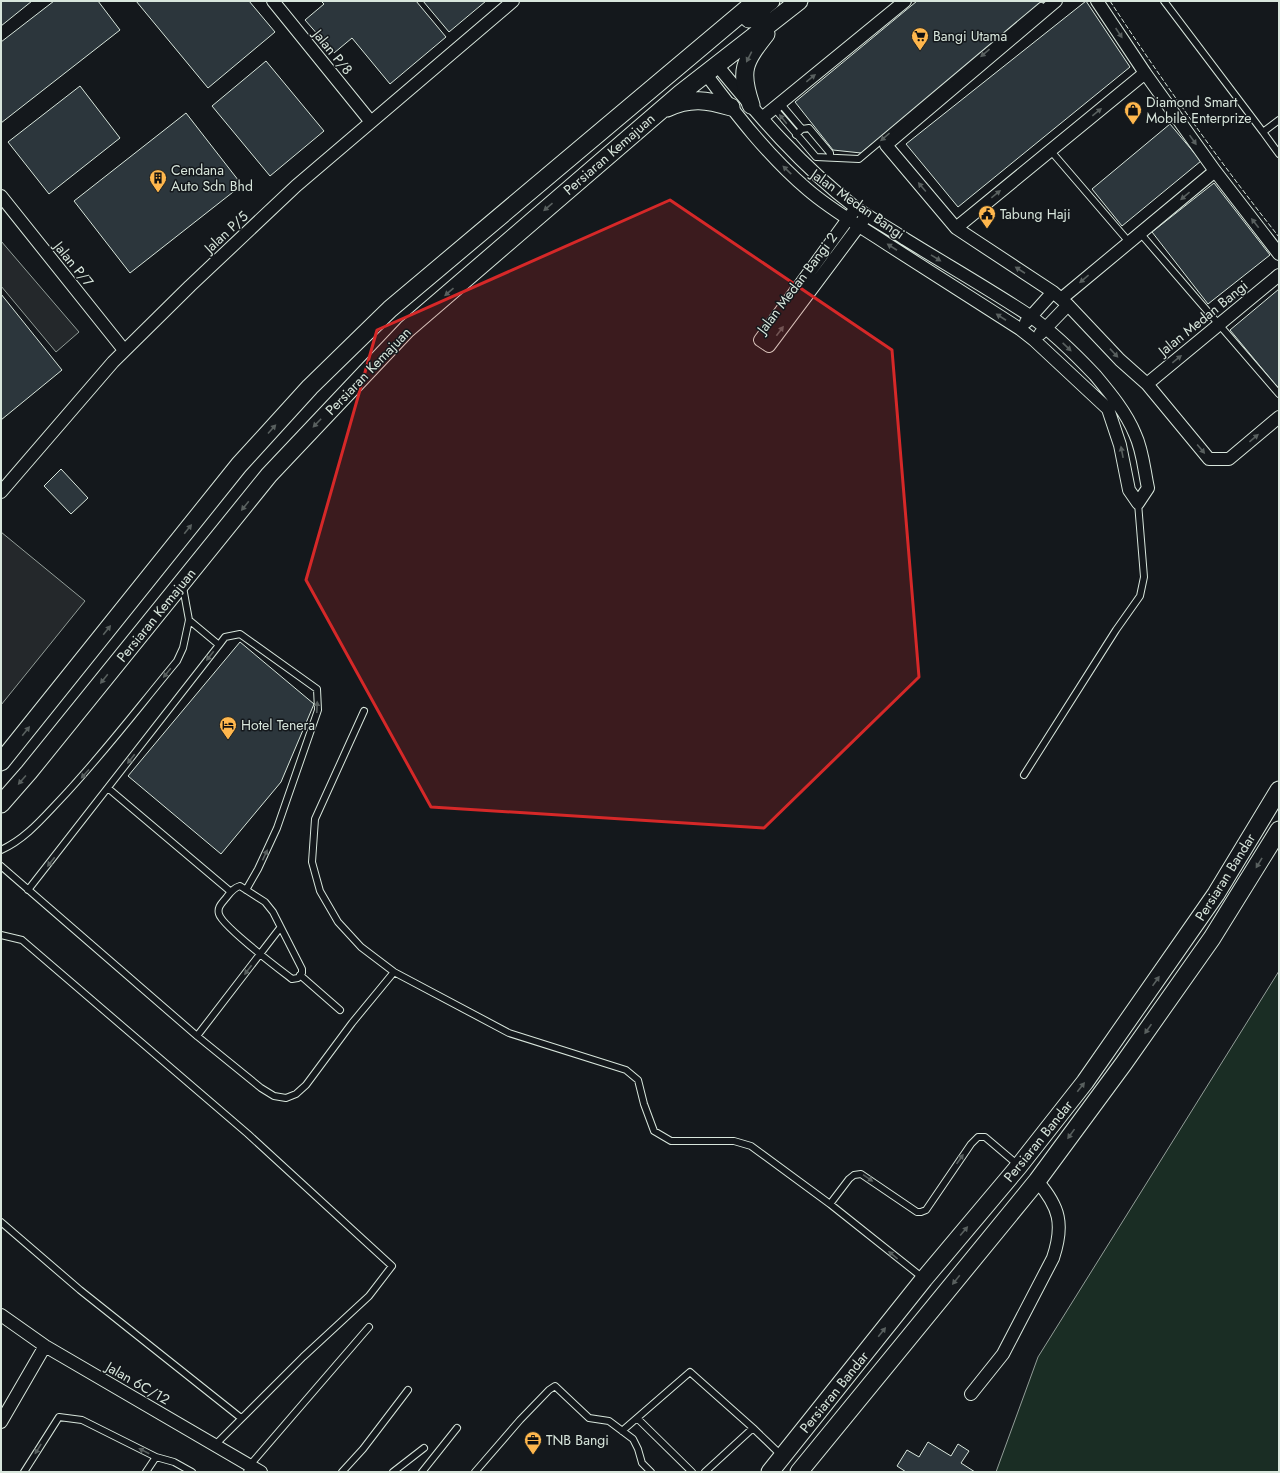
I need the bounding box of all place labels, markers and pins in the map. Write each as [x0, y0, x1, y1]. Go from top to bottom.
supermarket icon: Bangi Utama [910, 26, 930, 51]
place label: Bangi Utama [933, 26, 1007, 46]
place label: Diamond Smart Mobile Enterprize [1146, 92, 1252, 128]
shop icon: Diamond Smart Mobile Enterprize [1123, 100, 1143, 125]
place label: Cendana Auto Sdn Bhd [171, 160, 253, 196]
building icon: Cendana Auto Sdn Bhd [148, 168, 168, 193]
public building icon: Tabung Haji [977, 204, 997, 229]
place label: Tabung Haji [1000, 204, 1071, 224]
hotel icon: Hotel Tenera [218, 715, 238, 740]
place label: Hotel Tenera [241, 715, 315, 735]
office icon: TNB Bangi [523, 1430, 543, 1455]
place label: TNB Bangi [546, 1430, 609, 1450]

